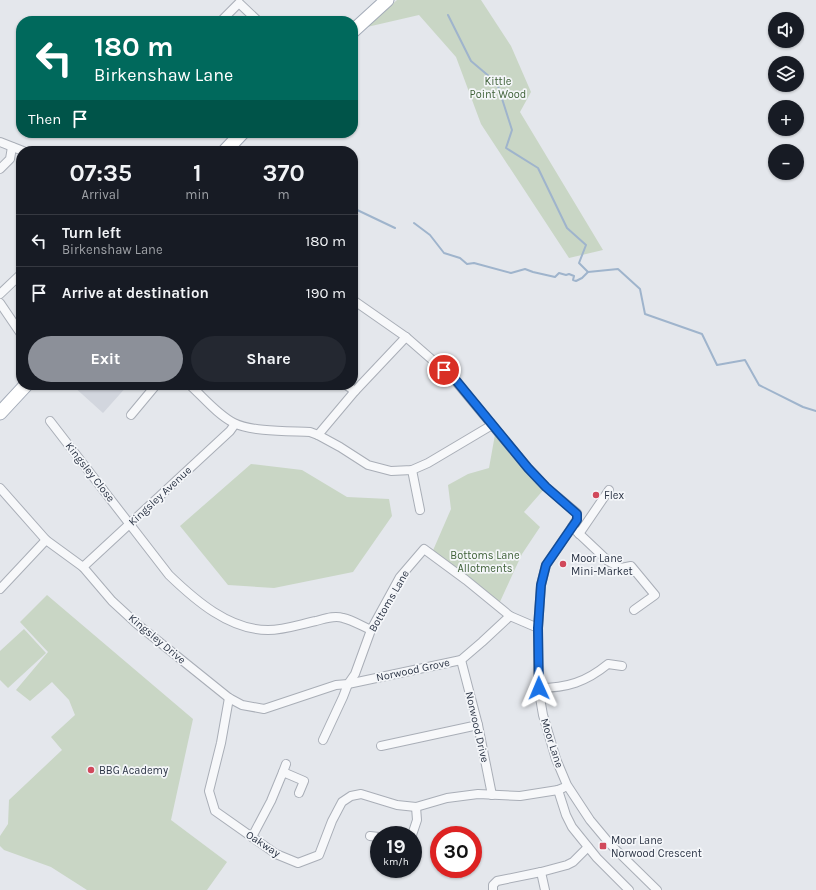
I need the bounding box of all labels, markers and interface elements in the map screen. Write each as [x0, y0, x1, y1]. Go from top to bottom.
map controls [768, 12, 804, 180]
button: sound [768, 12, 804, 48]
text: 180 m [94, 30, 173, 63]
icon: left [28, 32, 80, 84]
button: layers [768, 56, 804, 92]
text: Birkenshaw Lane [94, 64, 233, 86]
park label: Kittle Point Wood [470, 75, 526, 101]
button: + [768, 100, 804, 136]
icon: arrive [69, 108, 91, 130]
text: Then [28, 110, 61, 128]
button: − [768, 144, 804, 180]
text: 07:35 [69, 159, 132, 187]
text: 1 [193, 159, 201, 187]
text: 370 [263, 159, 305, 187]
text: Arrival [82, 187, 120, 202]
text: min [185, 187, 209, 202]
text: m [277, 187, 290, 202]
text: Turn left [62, 224, 121, 242]
icon: left [28, 230, 50, 252]
text: 180 m [305, 232, 346, 250]
text: Birkenshaw Lane [62, 242, 163, 257]
icon: arrive [28, 282, 50, 304]
text: Arrive at destination [62, 284, 209, 302]
text: 190 m [306, 284, 346, 302]
button: Exit [28, 336, 183, 382]
button: Share [191, 336, 346, 382]
pin [427, 353, 461, 387]
icon: arrive [433, 359, 455, 381]
street label: Kingsley Close [63, 440, 118, 505]
street label: Kingsley Avenue [126, 463, 194, 528]
place label: Flex [604, 489, 624, 502]
marker: Flex [591, 490, 601, 500]
park label: Bottoms Lane Allotments [450, 549, 520, 575]
place label: Moor Lane Mini-Market [571, 552, 633, 578]
marker: Moor Lane Mini-Market [558, 559, 568, 569]
street label: Bottoms Lane [366, 567, 412, 634]
street label: Kingsley Drive [126, 611, 189, 667]
street label: Norwood Grove [375, 656, 451, 684]
position arrow [518, 667, 560, 709]
street label: Norwood Drive [463, 690, 492, 764]
street label: Moor Lane [538, 717, 566, 770]
place label: BBG Academy [99, 764, 168, 777]
marker: BBG Academy [86, 765, 96, 775]
speed limit sign: 30 [430, 826, 482, 878]
street label: Oakway [243, 828, 283, 860]
place label: Moor Lane Norwood Crescent [611, 834, 702, 860]
text: 19 [386, 835, 406, 858]
marker: Moor Lane Norwood Crescent [598, 841, 608, 851]
text: km/h [383, 856, 409, 868]

